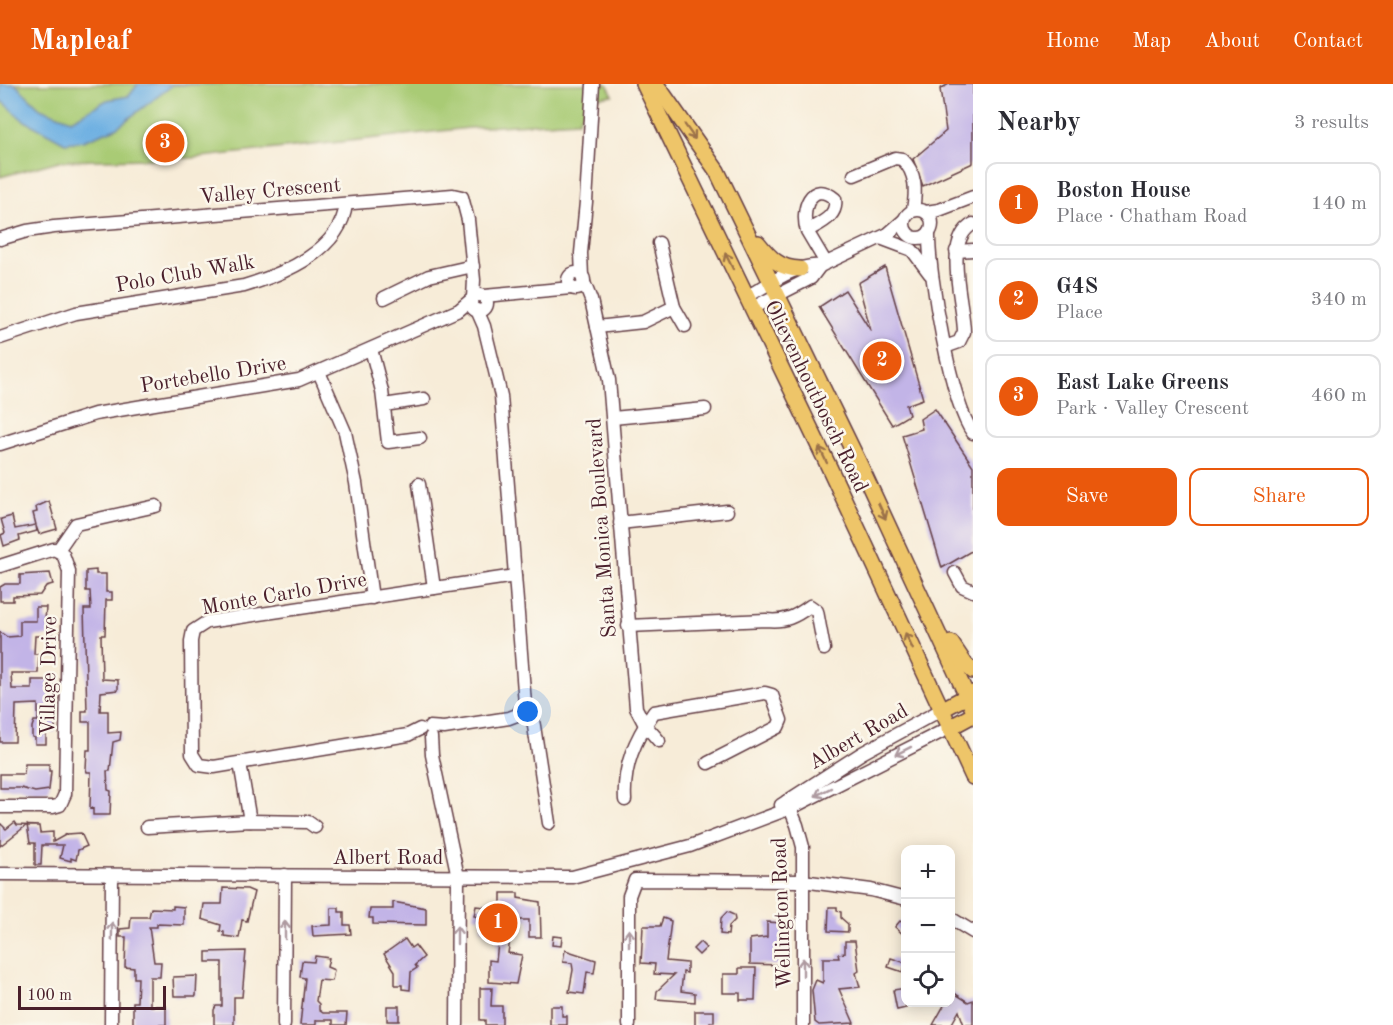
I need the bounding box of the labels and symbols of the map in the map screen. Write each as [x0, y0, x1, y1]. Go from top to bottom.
pin: 3 [146, 120, 184, 166]
one-way arrow [684, 123, 696, 140]
street label: Valley Crescent [199, 175, 342, 208]
street label: Polo Club Walk [114, 252, 257, 297]
one-way arrow [722, 252, 734, 270]
street label: Olievenhoutbosch Road [760, 297, 871, 496]
pin: 2 [862, 338, 902, 384]
street label: Portebello Drive [139, 354, 288, 397]
street label: Santa Monica Boulevard [584, 417, 621, 639]
one-way arrow [817, 446, 829, 464]
one-way arrow [877, 502, 889, 520]
street label: Monte Carlo Drive [200, 570, 369, 619]
street label: Village Drive [38, 616, 61, 736]
one-way arrow [903, 633, 915, 651]
your location [513, 697, 542, 726]
street label: Albert Road [806, 701, 912, 774]
one-way arrow [894, 746, 912, 758]
one-way arrow [814, 787, 832, 798]
street label: Wellington Road [769, 837, 796, 989]
street label: Albert Road [333, 848, 443, 869]
pin: 1 [478, 900, 518, 946]
one-way arrow [106, 921, 118, 941]
one-way arrow [279, 921, 291, 941]
one-way arrow [451, 926, 463, 946]
one-way arrow [623, 928, 635, 948]
one-way arrow [797, 957, 809, 977]
scale bar [18, 983, 166, 1010]

